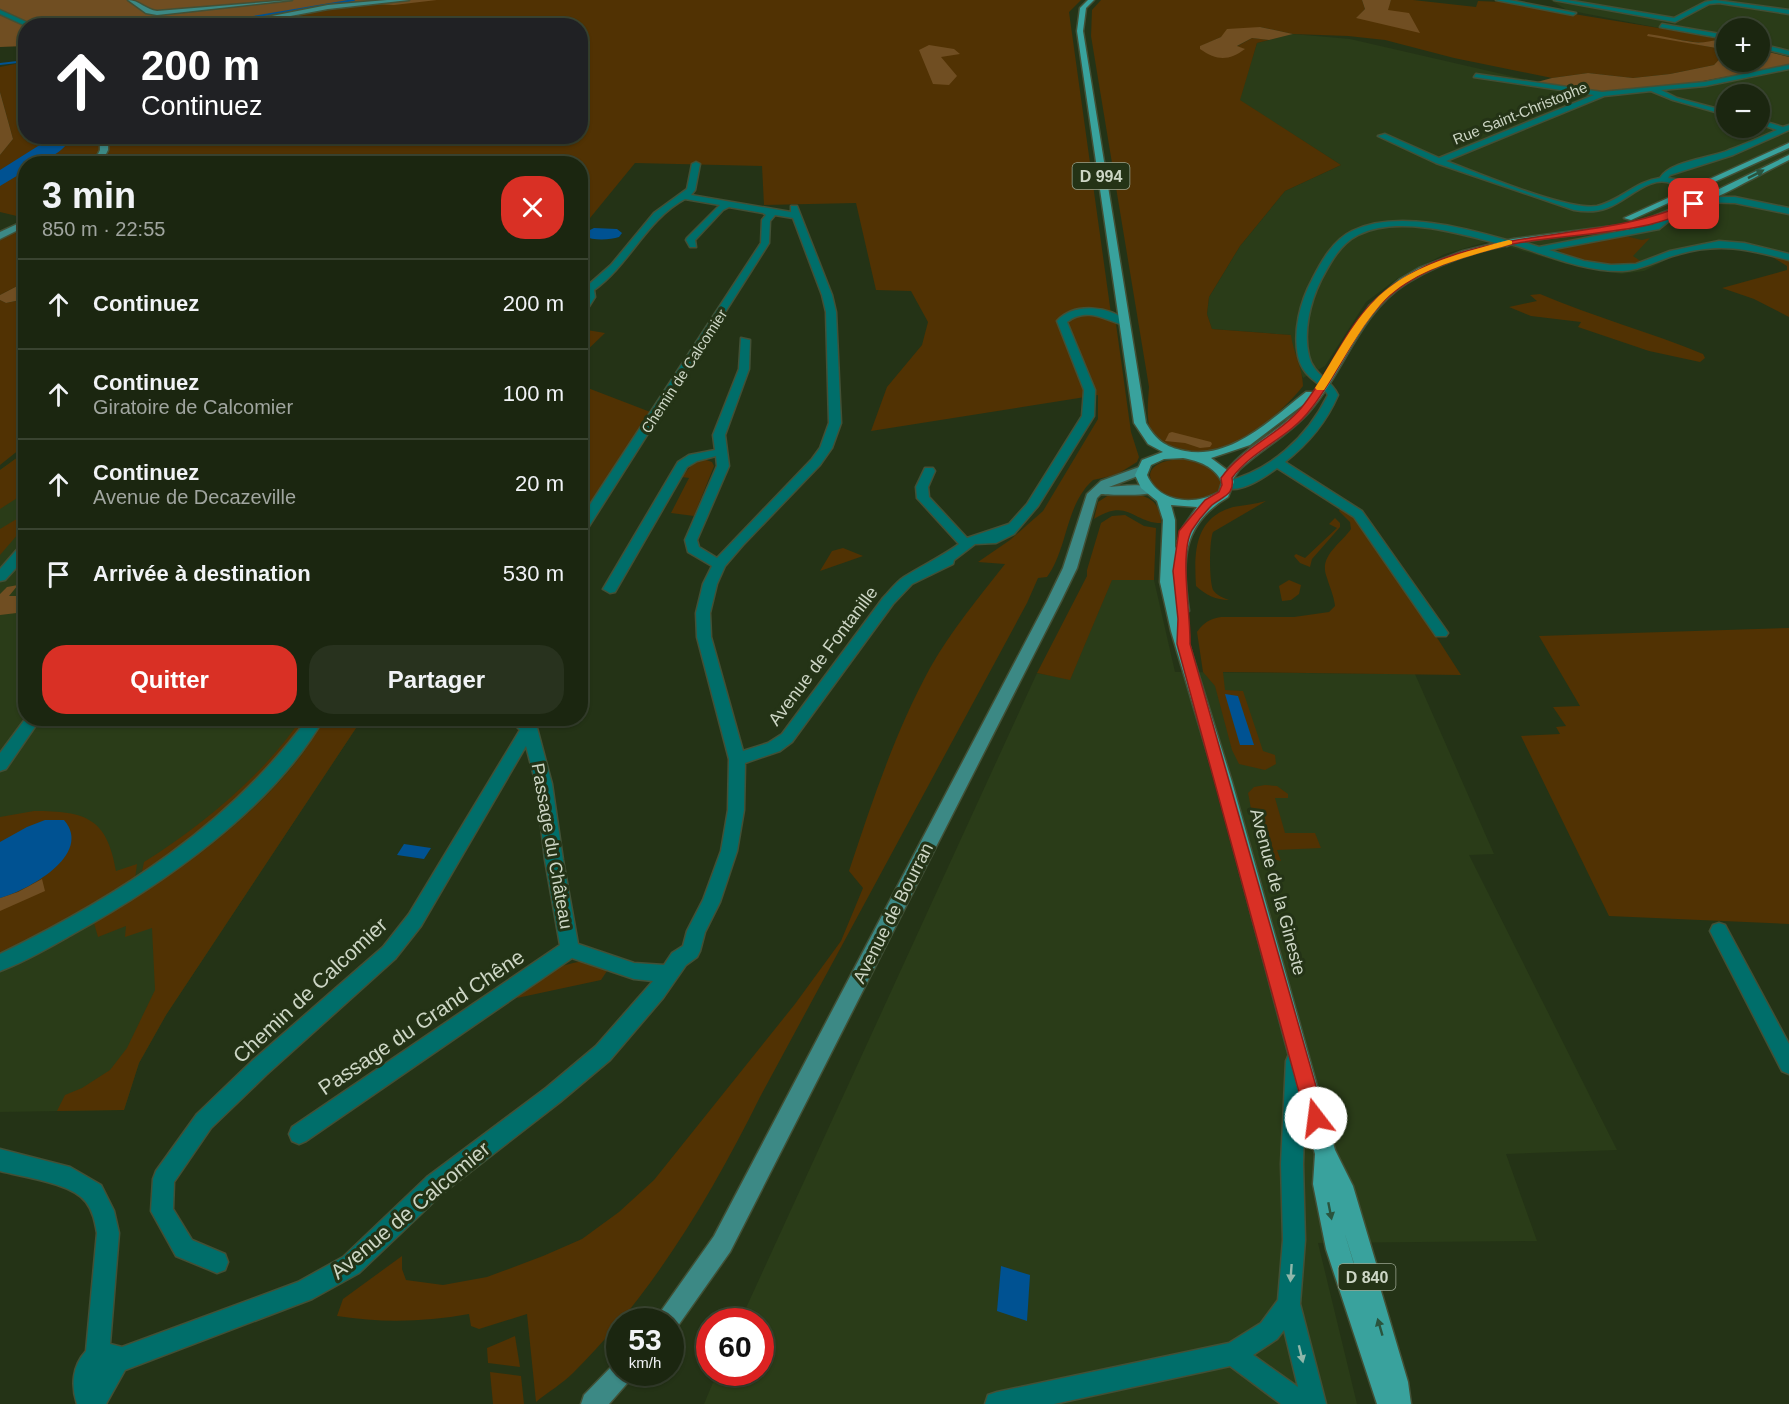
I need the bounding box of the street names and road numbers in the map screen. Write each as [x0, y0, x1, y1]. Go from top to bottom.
street label: Rue Saint-Christophe [1450, 78, 1590, 148]
road number: D 994 [1072, 163, 1130, 189]
street label: Chemin de Calcomier [638, 306, 730, 436]
street label: Avenue de Fontanille [764, 583, 882, 729]
street label: Passage du Château [528, 761, 576, 931]
street label: Avenue de la Gineste [1246, 806, 1310, 978]
street label: Avenue de Bourran [849, 839, 937, 987]
street label: Chemin de Calcomier [228, 913, 392, 1067]
street label: Passage du Grand Chêne [314, 945, 528, 1099]
street label: Avenue de Calcomier [326, 1137, 494, 1283]
road number: D 840 [1338, 1264, 1396, 1290]

